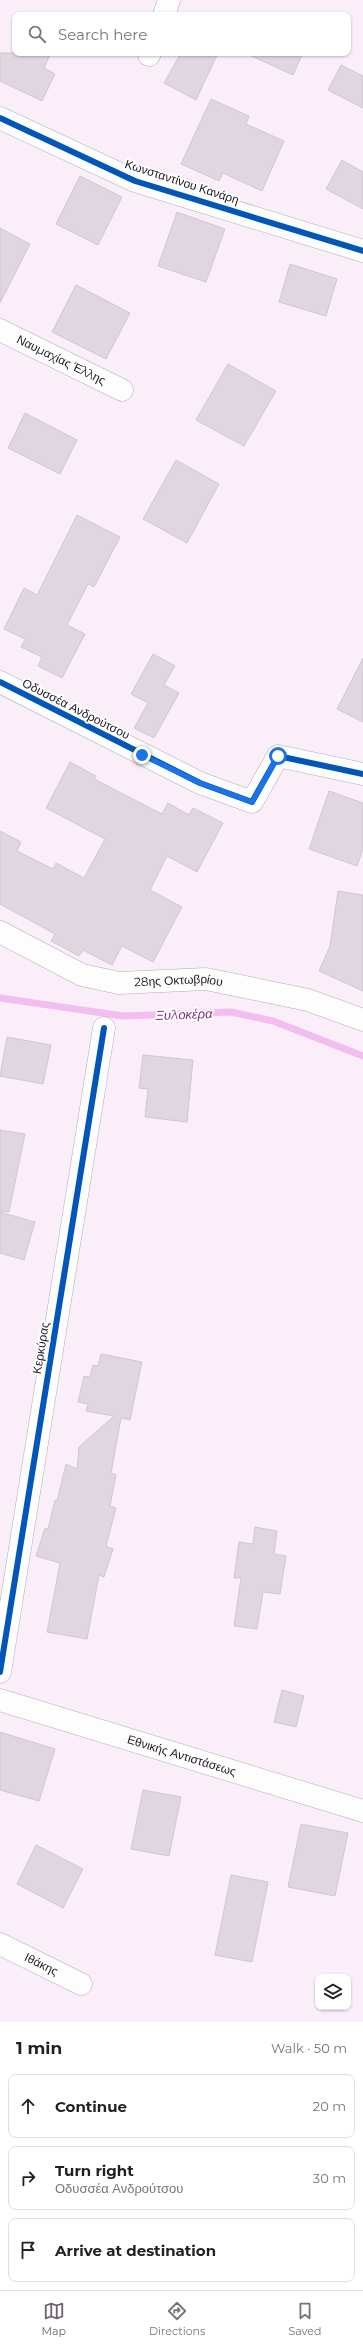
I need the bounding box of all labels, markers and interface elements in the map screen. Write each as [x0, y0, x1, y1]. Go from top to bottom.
search box [12, 12, 351, 56]
icon: search [26, 23, 48, 45]
text: Search here [58, 25, 147, 44]
street label: Κωνσταντίνου Κανάρη [123, 156, 241, 207]
street label: Ναυμαχίας Έλλης [14, 331, 108, 388]
street label: Οδυσσέα Ανδρούτσου [20, 675, 132, 742]
route end [133, 746, 151, 764]
route start [269, 747, 287, 765]
street label: 28ης Οκτωβρίου [134, 971, 224, 989]
water label: Ξυλοκέρα [154, 1005, 213, 1023]
street label: Κερκύρας [29, 1321, 52, 1375]
street label: Εθνικής Αντιστάσεως [126, 1731, 238, 1779]
street label: Ιθάκης [22, 1949, 61, 1979]
map controls [315, 1974, 351, 2010]
button: layers [315, 1974, 351, 2010]
text: 1 min [16, 2038, 62, 2058]
text: Walk · 50 m [271, 2040, 347, 2056]
icon: ahead [17, 2095, 39, 2117]
text: Continue [55, 2097, 127, 2116]
text: 20 m [313, 2098, 346, 2114]
text: Turn right [55, 2161, 134, 2180]
icon: right [17, 2167, 39, 2189]
text: 30 m [313, 2170, 346, 2186]
text: Οδυσσέα Ανδρούτσου [55, 2180, 183, 2196]
icon: arrive [17, 2239, 39, 2261]
text: Arrive at destination [55, 2241, 216, 2260]
tab: Map [42, 2300, 66, 2338]
tab: Directions [149, 2300, 205, 2338]
tab: Saved [288, 2300, 321, 2338]

